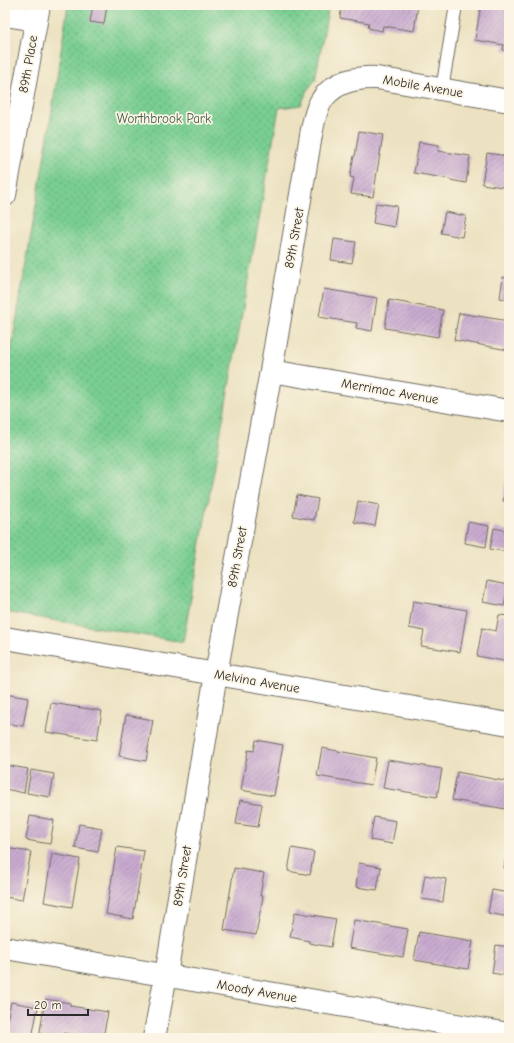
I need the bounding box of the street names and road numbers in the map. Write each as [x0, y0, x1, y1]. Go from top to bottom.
street label: 89th Place [16, 34, 41, 94]
street label: Mobile Avenue [382, 72, 465, 100]
street label: 89th Street [281, 205, 307, 269]
street label: Merrimac Avenue [340, 375, 440, 407]
street label: 89th Street [224, 524, 250, 588]
street label: Melvina Avenue [213, 666, 301, 696]
street label: 89th Street [170, 843, 194, 907]
street label: Moody Avenue [216, 977, 299, 1006]

